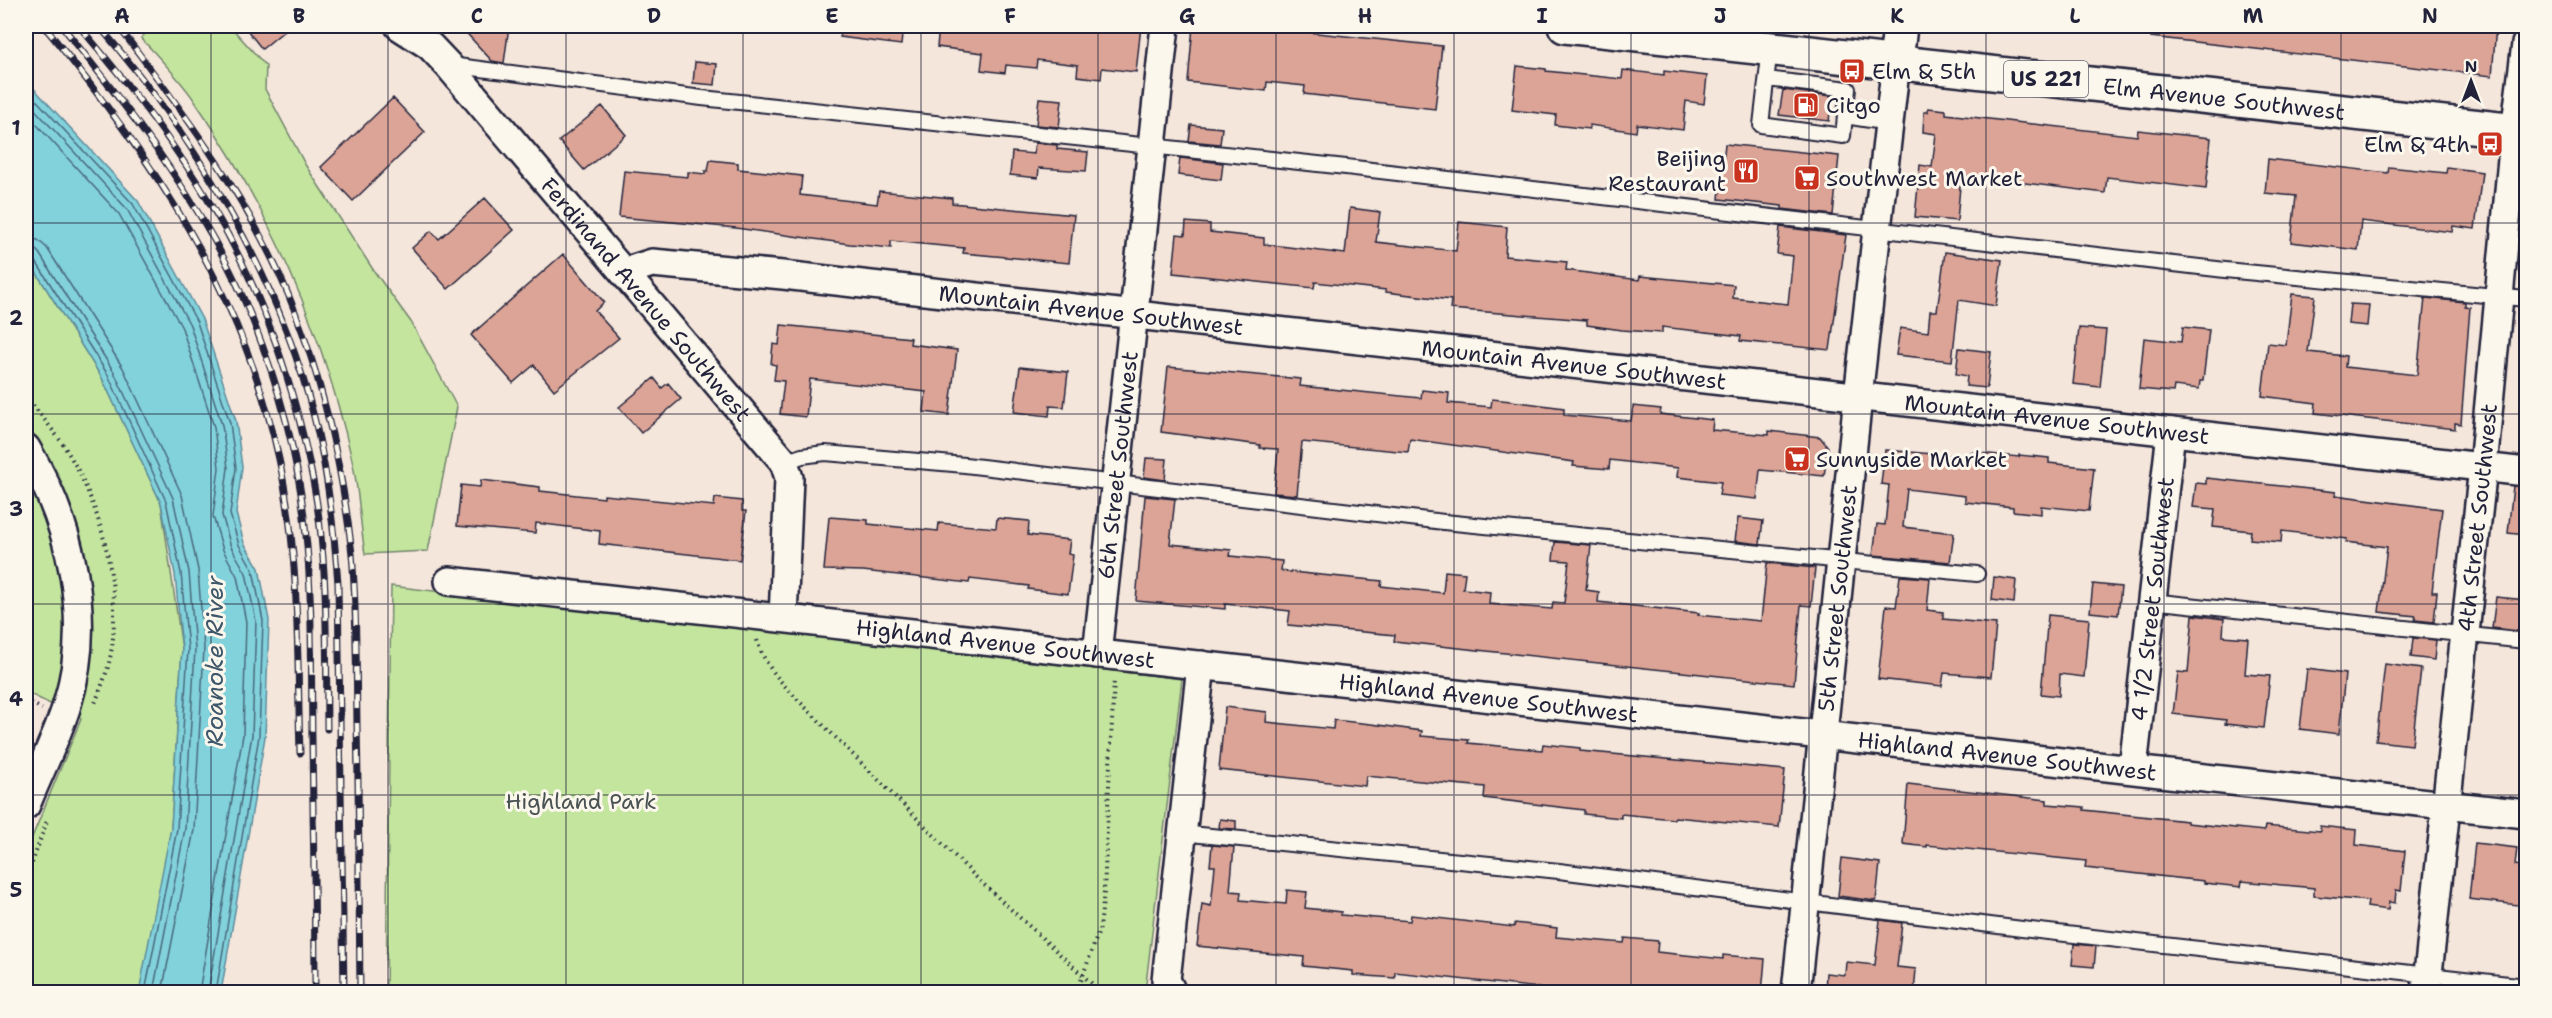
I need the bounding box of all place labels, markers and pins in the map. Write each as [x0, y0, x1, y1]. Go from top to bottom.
bus stop icon: Elm & 5th [1837, 56, 1867, 86]
place label: Elm & 5th [1872, 57, 1976, 86]
fuel station icon: Citgo [1791, 90, 1821, 120]
place label: Citgo [1826, 91, 1881, 120]
bus stop icon: Elm & 4th [2475, 129, 2505, 159]
place label: Elm & 4th [2364, 130, 2470, 159]
place label: Beijing Restaurant [1608, 144, 1726, 198]
restaurant icon: Beijing Restaurant [1731, 156, 1761, 186]
supermarket icon: Southwest Market [1792, 163, 1822, 193]
place label: Southwest Market [1826, 164, 2023, 193]
supermarket icon: Sunnyside Market [1782, 444, 1812, 474]
place label: Sunnyside Market [1816, 445, 2007, 474]

